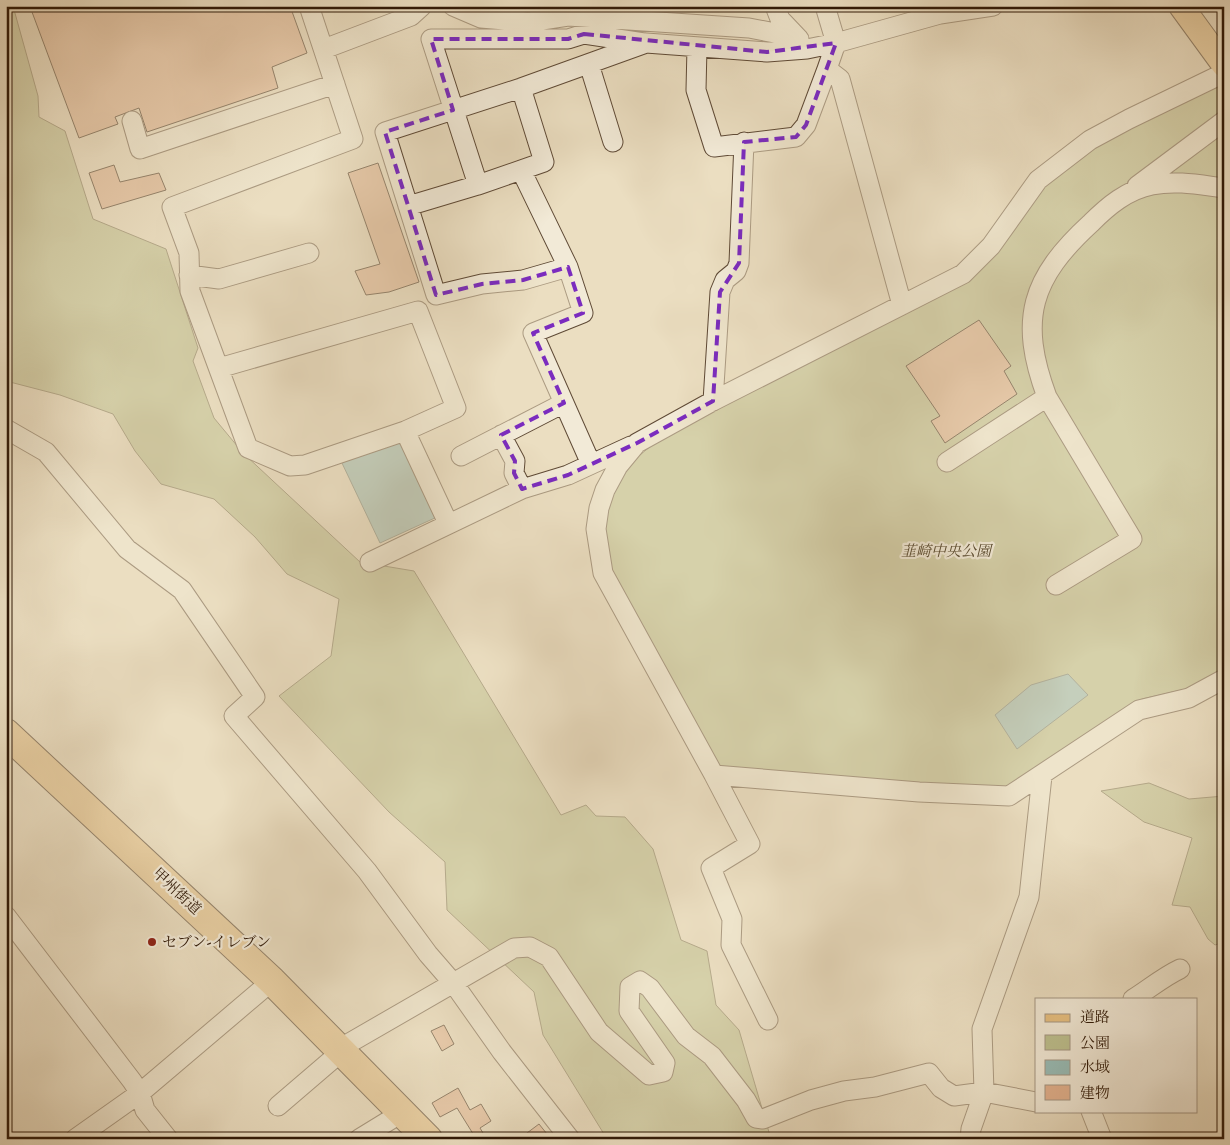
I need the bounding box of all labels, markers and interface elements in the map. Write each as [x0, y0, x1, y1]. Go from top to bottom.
park label: 韮崎中央公園 [901, 542, 994, 563]
street label: 甲州街道 [147, 864, 205, 920]
place label: セブン-イレブン [162, 933, 271, 954]
marker: セブン-イレブン [146, 936, 158, 948]
legend [1035, 998, 1198, 1112]
text: 道路 [1080, 1008, 1110, 1029]
text: 公園 [1080, 1034, 1110, 1055]
text: 水域 [1080, 1058, 1110, 1079]
text: 建物 [1080, 1084, 1110, 1105]

